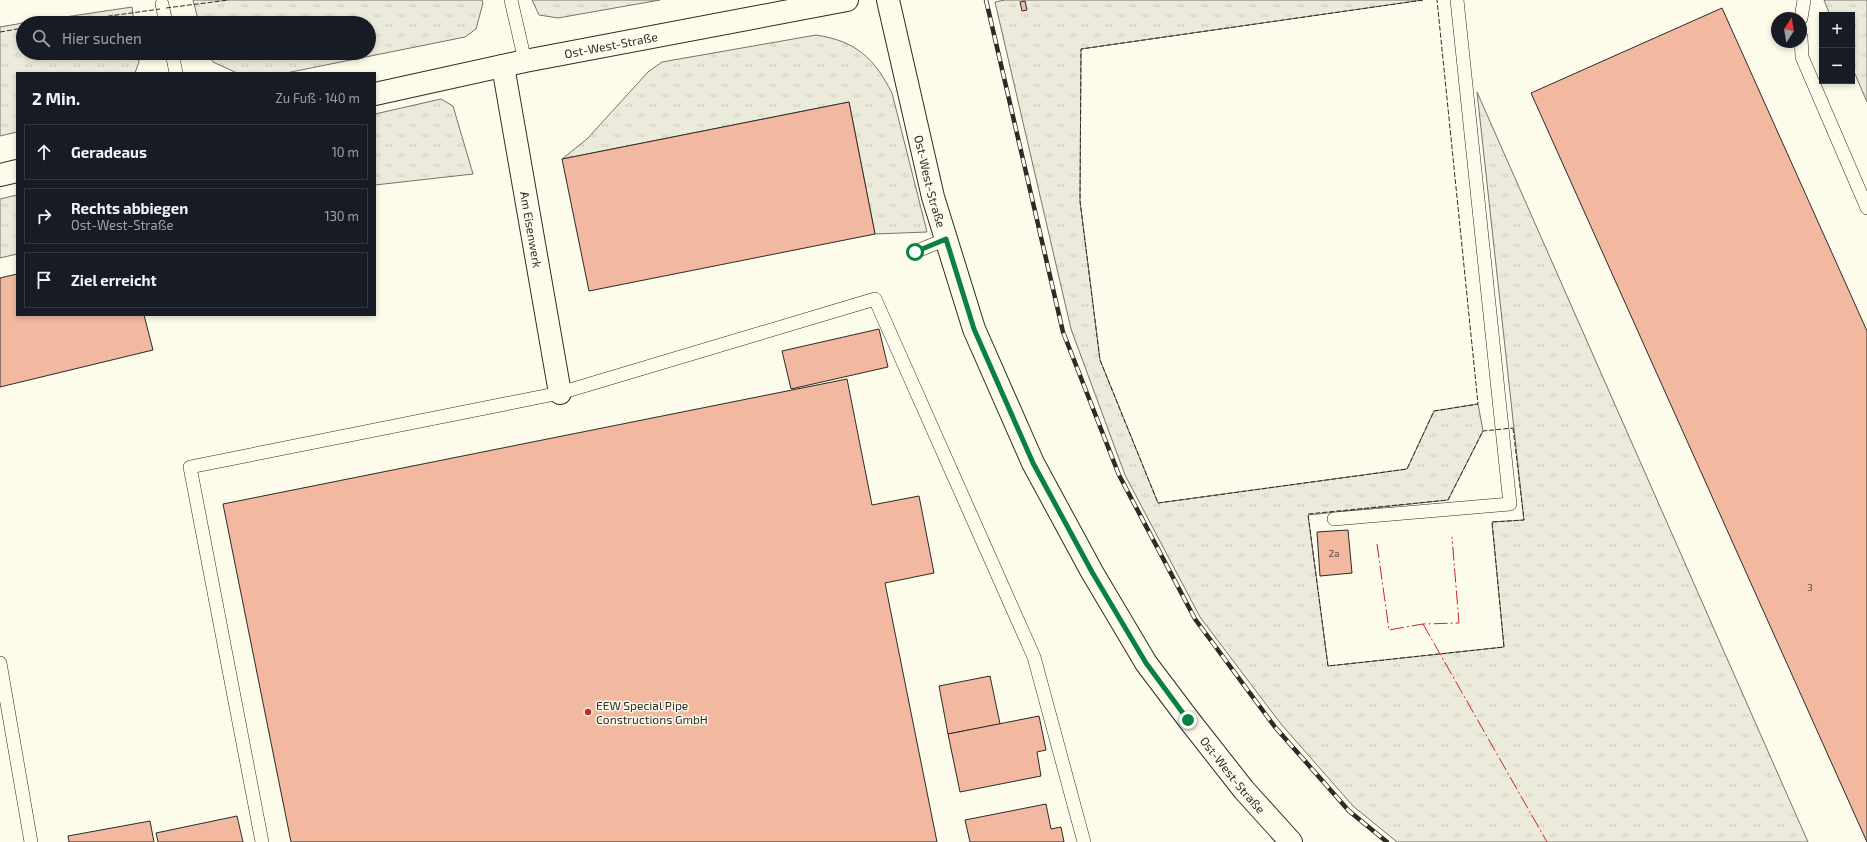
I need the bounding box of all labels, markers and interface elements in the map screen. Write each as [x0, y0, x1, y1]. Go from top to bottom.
north arrow [1771, 12, 1807, 48]
map controls [1819, 12, 1855, 84]
button: + [1819, 12, 1855, 48]
search box [16, 16, 376, 60]
icon: search [30, 27, 52, 49]
text: Hier suchen [62, 29, 142, 47]
street label: Ost-West-Straße [563, 29, 659, 60]
button: − [1819, 48, 1855, 84]
text: 2 Min. [32, 88, 80, 108]
text: Zu Fuß · 140 m [275, 90, 360, 106]
street label: Ost-West-Straße [912, 134, 949, 229]
icon: ahead [33, 141, 55, 163]
text: Geradeaus [71, 143, 147, 161]
text: 10 m [332, 144, 359, 160]
street label: Am Eisenwerk [518, 190, 545, 269]
text: Rechts abbiegen [71, 199, 188, 217]
icon: right [33, 205, 55, 227]
text: 130 m [324, 208, 359, 224]
text: Ost-West-Straße [71, 217, 173, 233]
route start [906, 243, 924, 261]
icon: arrive [33, 269, 55, 291]
text: Ziel erreicht [71, 271, 157, 289]
house number: 2a [1328, 547, 1340, 559]
house number: 3 [1807, 581, 1813, 593]
place label: EEW Special Pipe Constructions GmbH [596, 698, 708, 726]
marker: EEW Special Pipe Constructions GmbH [583, 707, 593, 717]
route end [1179, 711, 1197, 729]
street label: Ost-West-Straße [1198, 734, 1268, 816]

